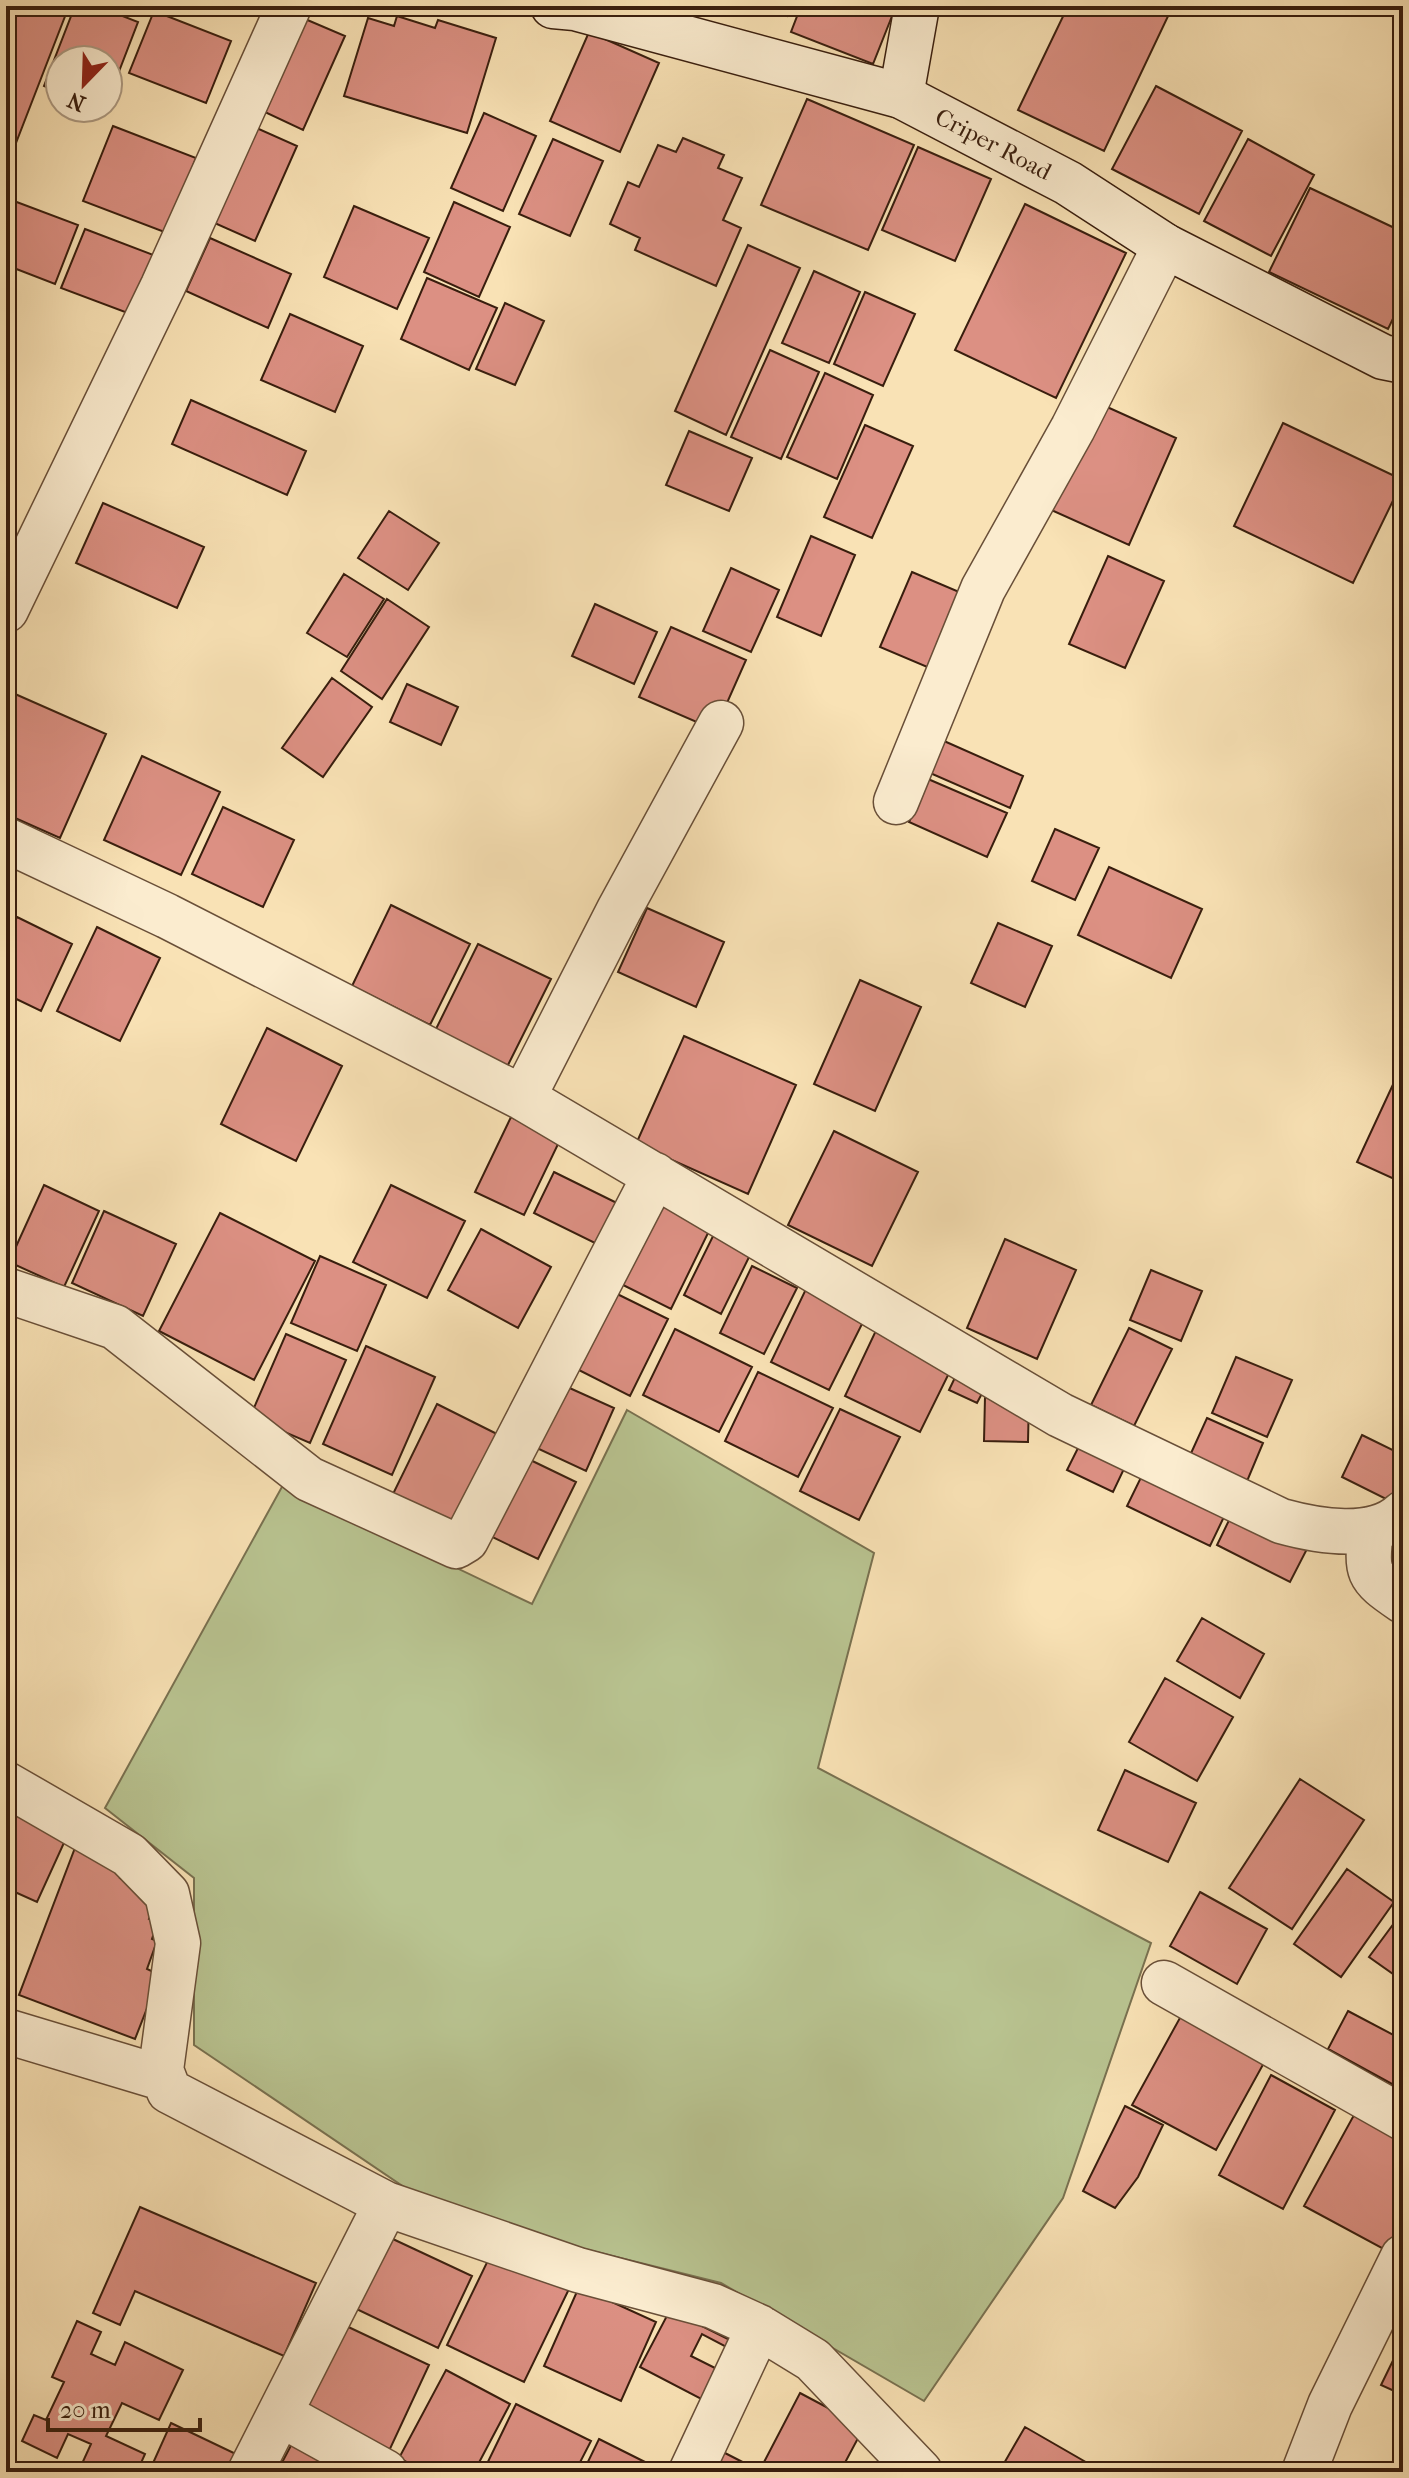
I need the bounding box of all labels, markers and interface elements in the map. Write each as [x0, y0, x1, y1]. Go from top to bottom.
north arrow [44, 44, 124, 124]
text: N [64, 86, 89, 117]
street label: Criper Road [931, 102, 1057, 186]
scale bar [48, 2382, 200, 2432]
text: 20 m [60, 2396, 111, 2424]

